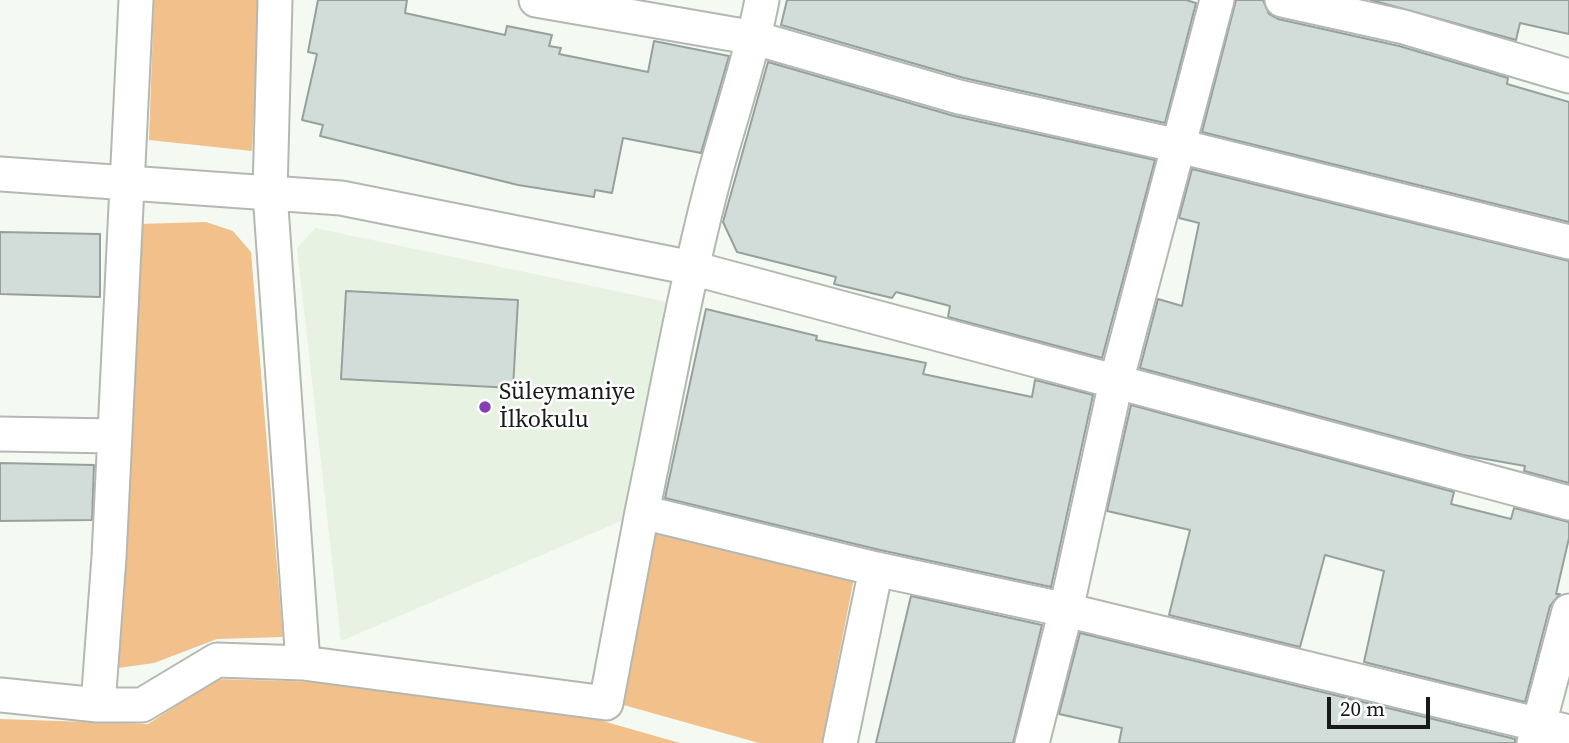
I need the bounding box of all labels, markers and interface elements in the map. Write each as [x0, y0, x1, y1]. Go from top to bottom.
place label: Süleymaniye İlkokulu [499, 379, 636, 435]
marker: Süleymaniye İlkokulu [477, 399, 493, 415]
scale bar [1331, 684, 1434, 728]
text: 20 m [1340, 694, 1385, 723]

